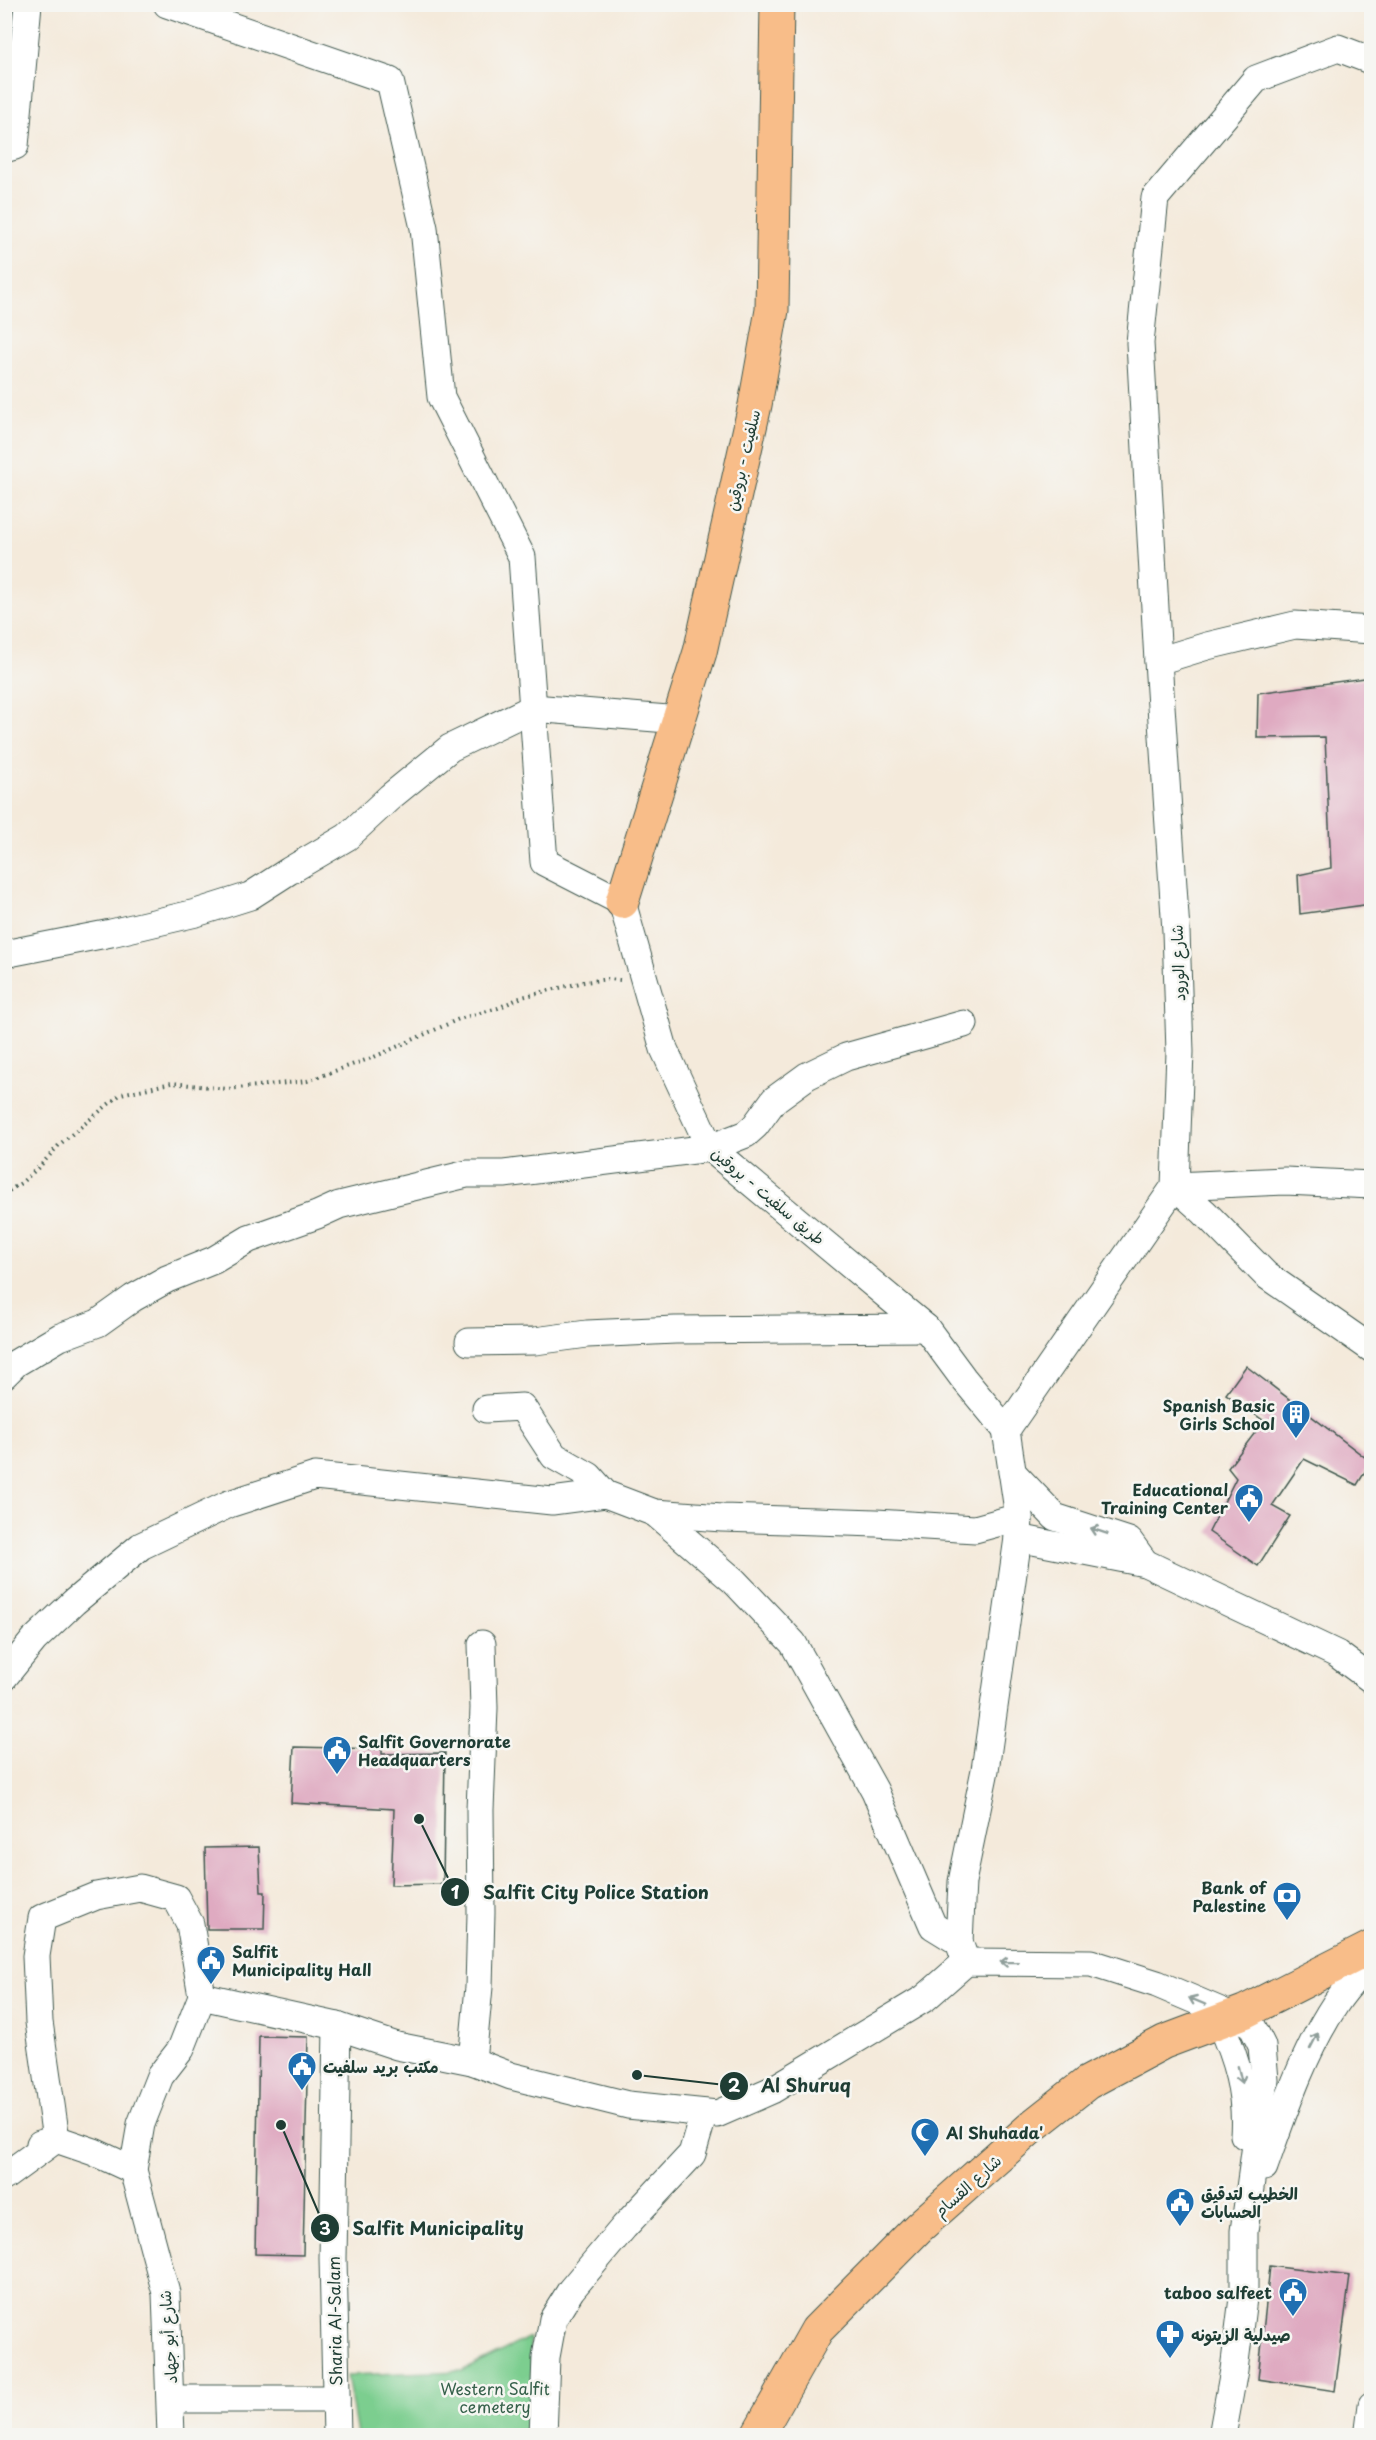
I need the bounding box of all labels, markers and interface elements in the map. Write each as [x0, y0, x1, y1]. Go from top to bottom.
street label: سلفيت - بروقين [719, 407, 765, 513]
street label: شارع الورود [1164, 924, 1191, 1002]
street label: طريق سلفيت - بروقين [707, 1140, 831, 1250]
place label: Spanish Basic Girls School [1163, 1393, 1275, 1435]
building icon: Spanish Basic Girls School [1280, 1398, 1312, 1440]
place label: Educational Training Center [1101, 1477, 1229, 1519]
public building icon: Educational Training Center [1233, 1482, 1265, 1524]
one-way arrow [1091, 1524, 1109, 1535]
place label: Salfit Governorate Headquarters [358, 1729, 511, 1771]
public building icon: Salfit Governorate Headquarters [321, 1734, 353, 1776]
callout: Salfit City Police Station [440, 1874, 722, 1910]
place label: Bank of Palestine [1193, 1875, 1267, 1917]
text: 1 [451, 1878, 460, 1905]
text: Salfit City Police Station [483, 1878, 709, 1905]
bank icon: Bank of Palestine [1271, 1880, 1303, 1922]
place label: Salfit Municipality Hall [232, 1939, 371, 1981]
public building icon: Salfit Municipality Hall [195, 1944, 227, 1986]
one-way arrow [999, 1956, 1019, 1968]
one-way arrow [1189, 1995, 1207, 2006]
one-way arrow [1309, 2033, 1321, 2051]
public building icon: مكتب بريد سلفيت [286, 2050, 318, 2092]
place label: مكتب بريد سلفيت [323, 2054, 438, 2078]
one-way arrow [1234, 2066, 1246, 2085]
callout: Al Shuruq [719, 2068, 864, 2104]
text: 2 [728, 2071, 741, 2098]
text: Al Shuruq [760, 2071, 851, 2098]
mosque icon: Al Shuhada' [909, 2116, 941, 2158]
place label: Al Shuhada' [945, 2120, 1043, 2144]
street label: شارع القسام [928, 2148, 1007, 2223]
place label: الخطيب لتدقيق الحسابات [1201, 2181, 1298, 2223]
public building icon: الخطيب لتدقيق الحسابات [1164, 2186, 1196, 2228]
callout: Salfit Municipality [310, 2210, 536, 2246]
text: 3 [319, 2214, 331, 2241]
text: Salfit Municipality [352, 2214, 524, 2241]
street label: Sharia Al-Salam [321, 2256, 347, 2386]
public building icon: taboo salfeet [1277, 2276, 1309, 2318]
place label: taboo salfeet [1164, 2280, 1272, 2304]
street label: شارع أبو جهاد [152, 2289, 183, 2384]
pharmacy icon: صيدلية الزيتونه [1154, 2318, 1186, 2360]
place label: صيدلية الزيتونه [1191, 2322, 1291, 2347]
park label: Western Salfit cemetery [440, 2376, 550, 2418]

